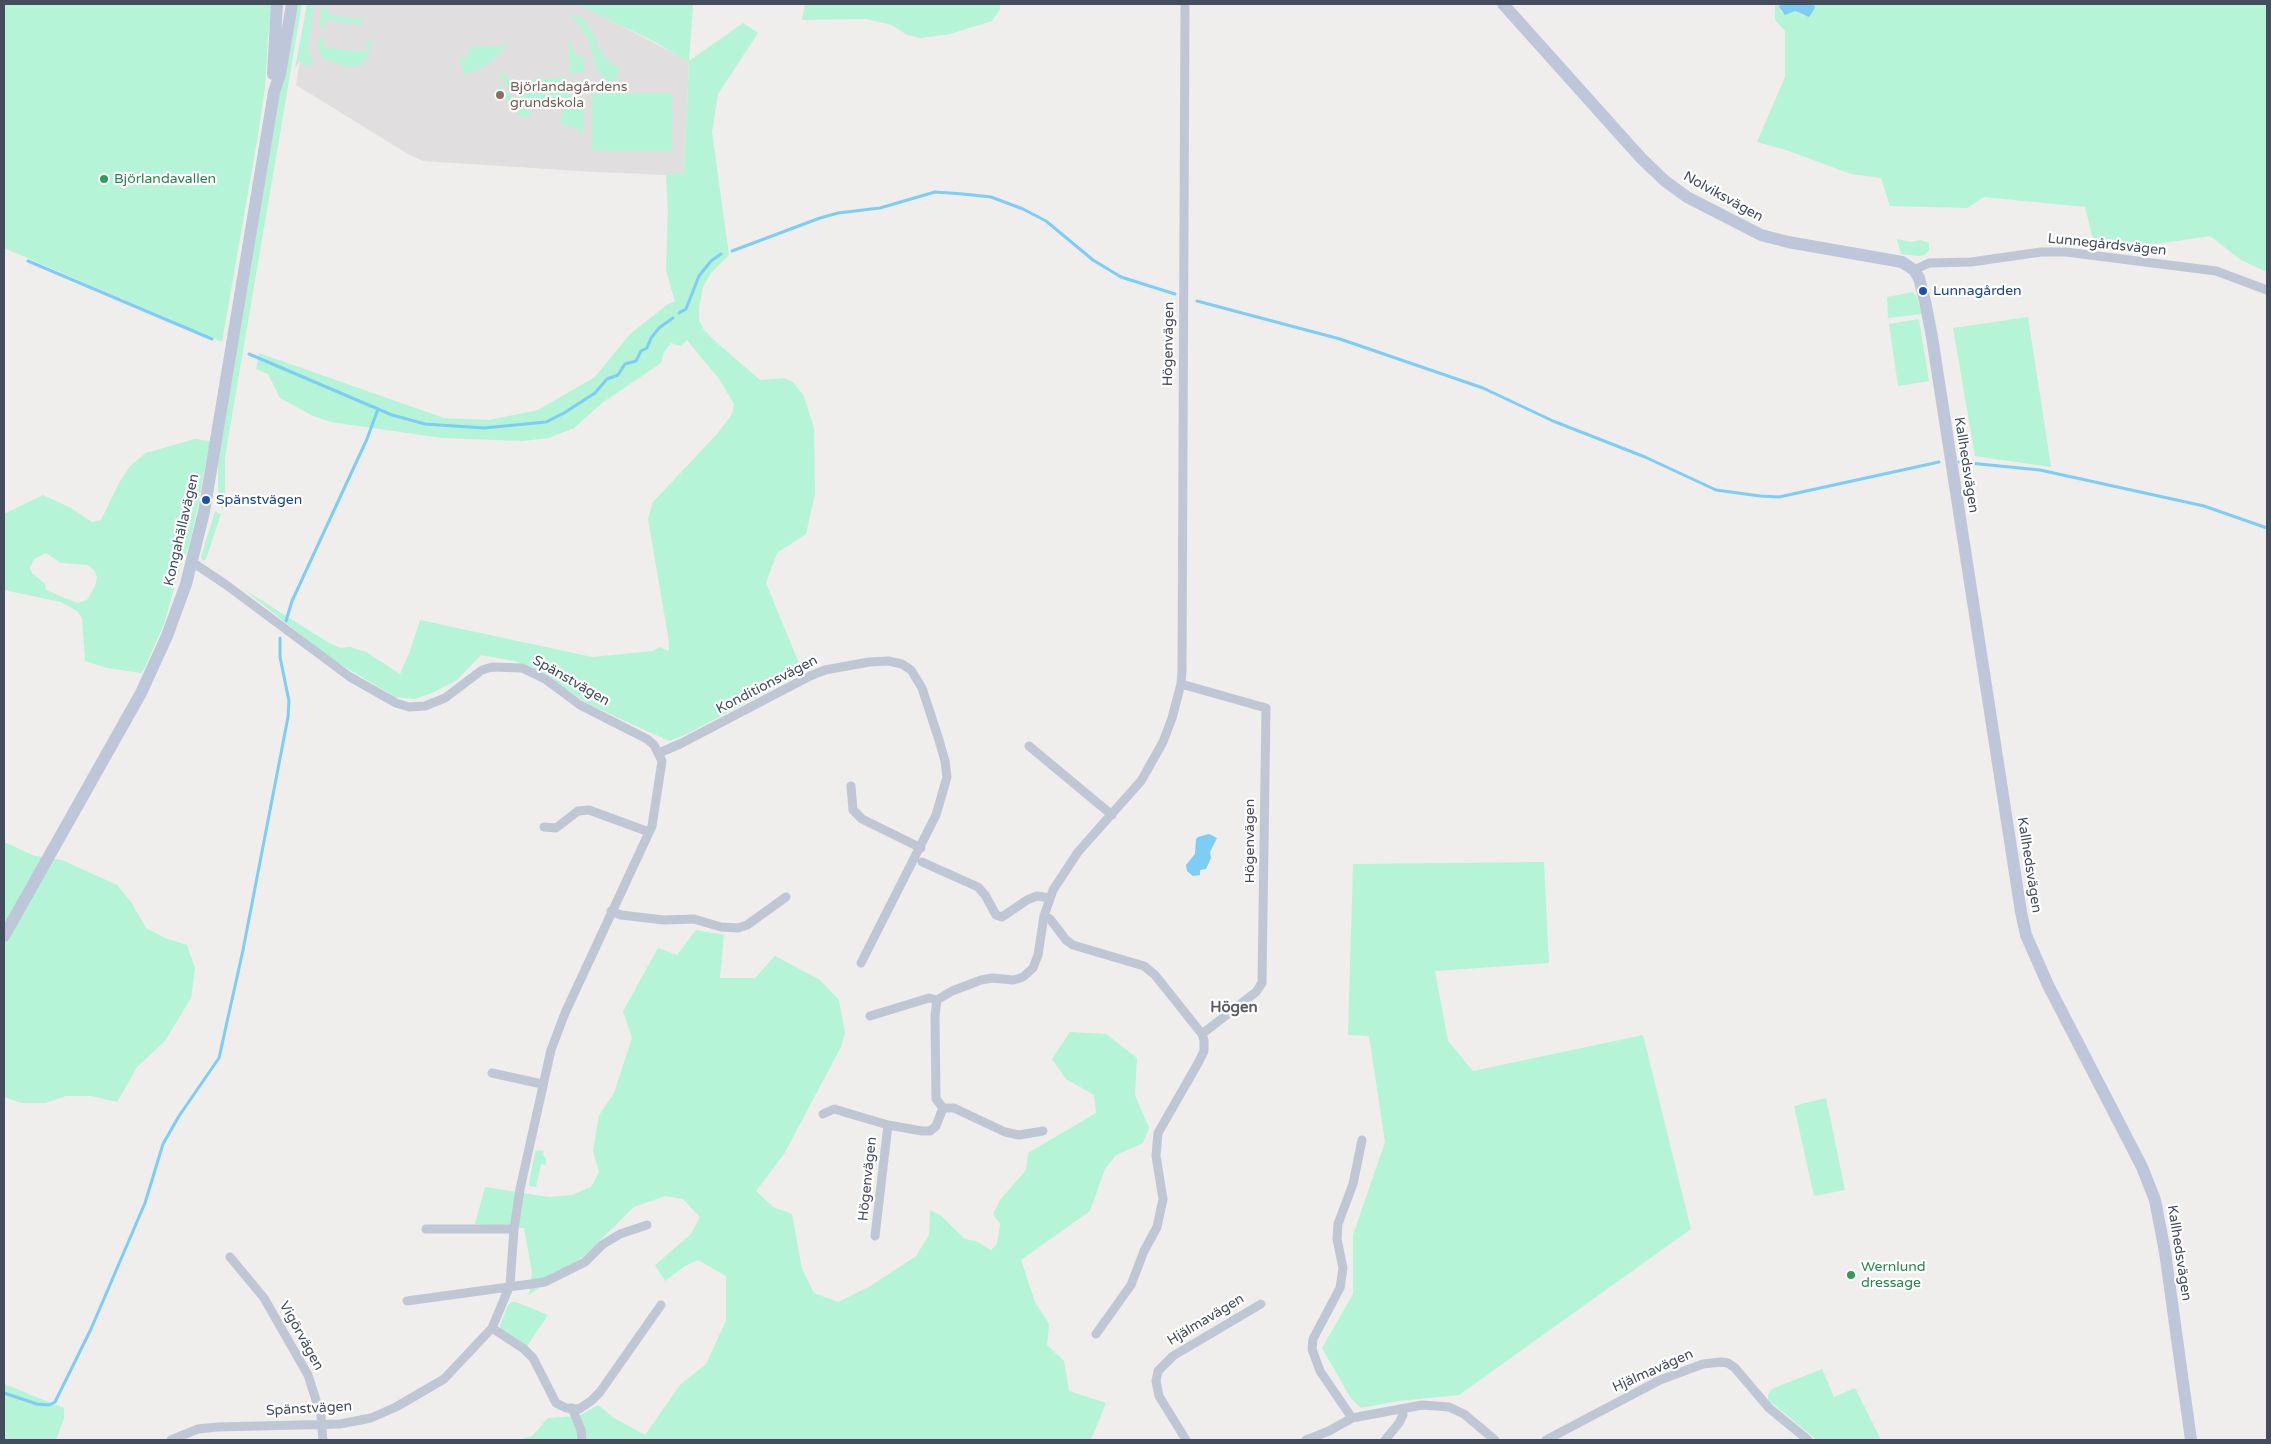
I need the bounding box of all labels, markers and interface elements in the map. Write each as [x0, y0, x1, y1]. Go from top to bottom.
place label: Björlandagårdens grundskola [510, 79, 627, 111]
marker: Björlandagårdens grundskola [494, 89, 506, 101]
street label: Nolviksvägen [1680, 168, 1766, 226]
place label: Björlandavallen [114, 171, 216, 187]
marker: Björlandavallen [98, 173, 110, 185]
street label: Lunnegårdsvägen [2047, 230, 2167, 260]
place label: Lunnagården [1933, 283, 2022, 299]
marker: Lunnagården [1917, 285, 1929, 297]
street label: Högenvägen [1160, 302, 1178, 386]
street label: Kallhedsvägen [1950, 416, 1982, 514]
street label: Kongahällavägen [161, 472, 203, 588]
place label: Spänstvägen [216, 492, 302, 508]
marker: Spänstvägen [200, 494, 212, 506]
street label: Spänstvägen [529, 652, 613, 710]
street label: Konditionsvägen [713, 652, 821, 718]
street label: Högenvägen [1242, 799, 1258, 883]
street label: Kallhedsvägen [2013, 816, 2045, 914]
district label: Högen [1210, 999, 1258, 1017]
street label: Högenvägen [855, 1136, 881, 1222]
street label: Kallhedsvägen [2163, 1204, 2195, 1302]
place label: Wernlund dressage [1861, 1259, 1926, 1292]
marker: Wernlund dressage [1845, 1269, 1857, 1281]
street label: Hjälmavägen [1165, 1291, 1247, 1349]
street label: Vigörvägen [275, 1299, 327, 1373]
street label: Hjälmavägen [1610, 1346, 1696, 1396]
street label: Spänstvägen [266, 1398, 352, 1420]

